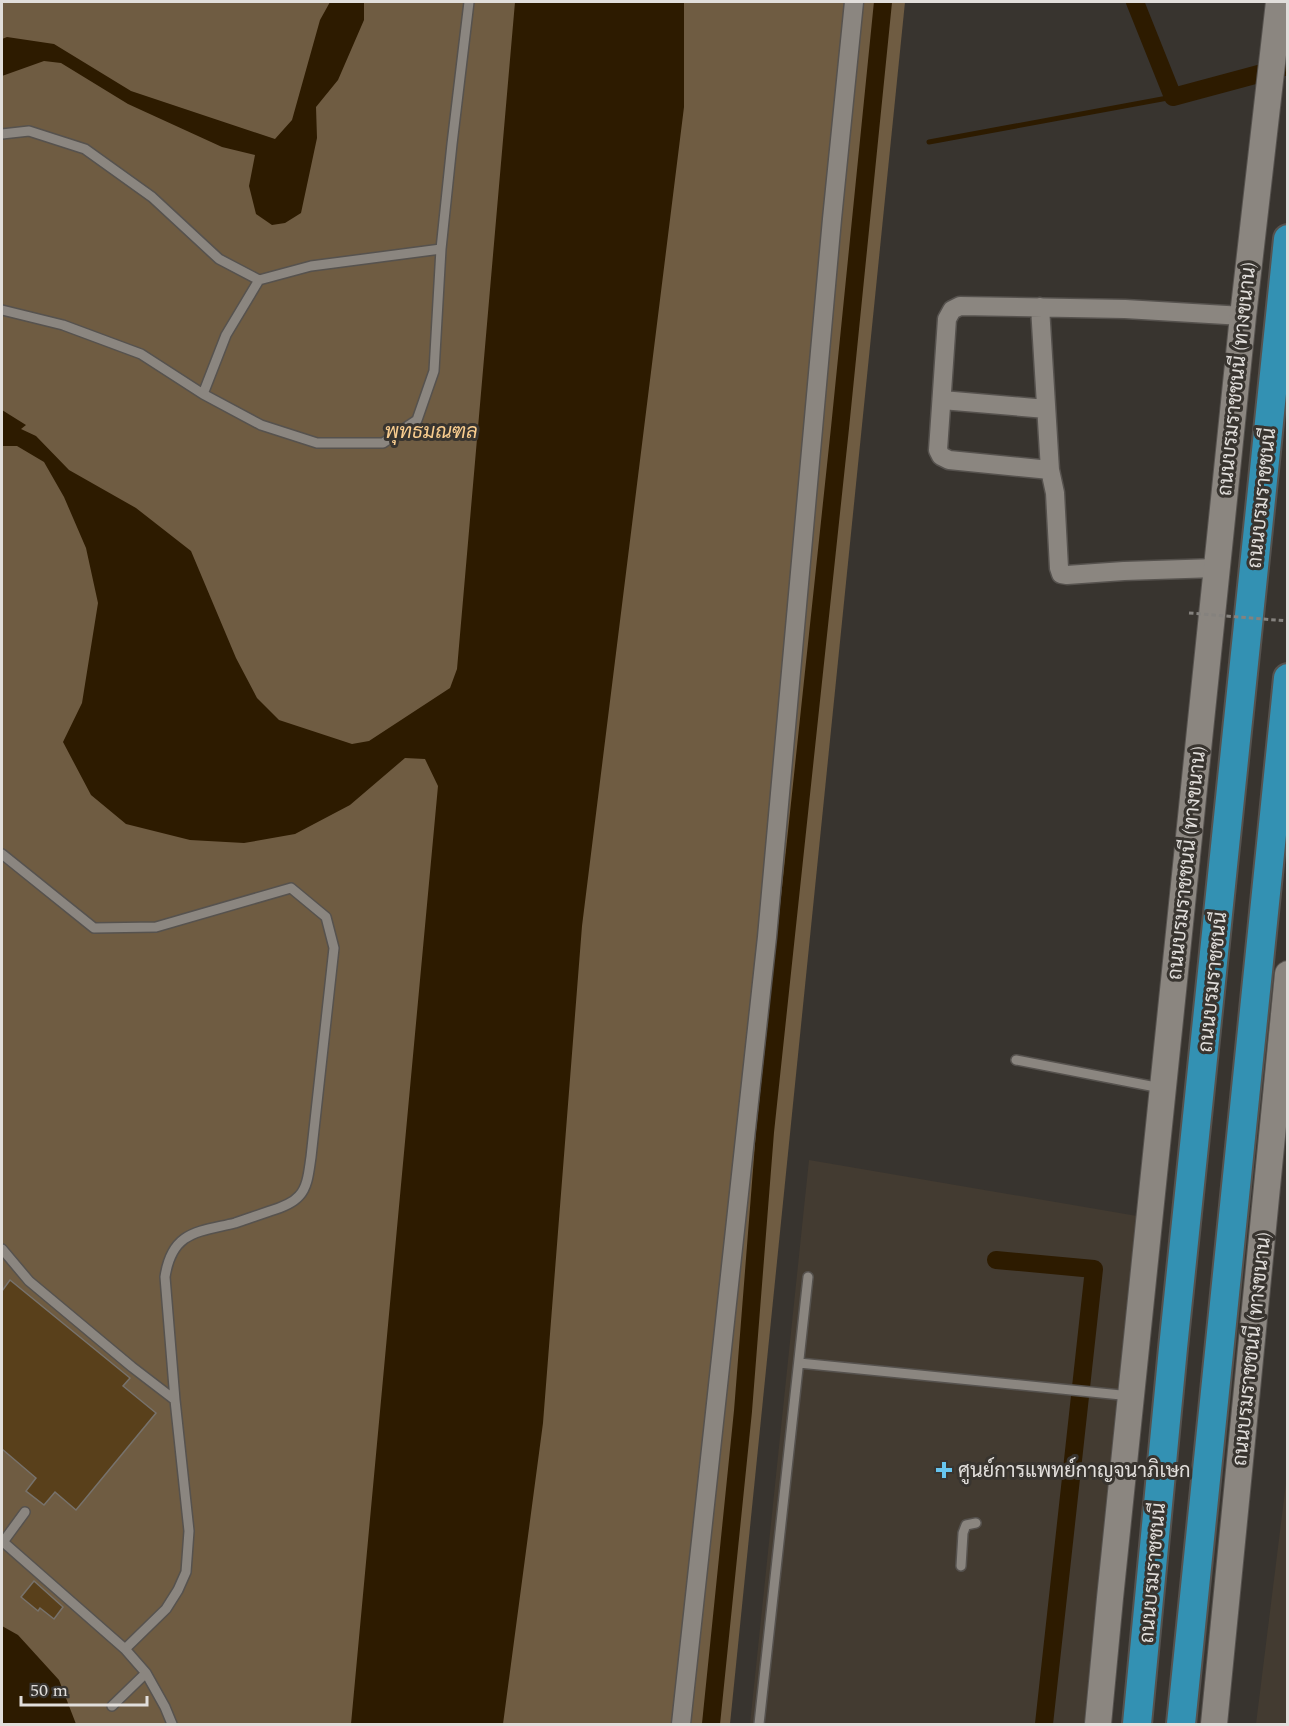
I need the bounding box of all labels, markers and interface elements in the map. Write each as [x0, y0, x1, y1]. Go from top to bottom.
street label: ถนนบรมราชชนนี (ทางขนาน) [1210, 261, 1264, 498]
park label: พุทธมณฑล [384, 417, 478, 447]
street label: ถนนบรมราชชนนี [1240, 426, 1284, 570]
street label: ถนนบรมราชชนนี (ทางขนาน) [1160, 745, 1214, 982]
street label: ถนนบรมราชชนนี [1191, 910, 1235, 1054]
street label: ถนนบรมราชชนนี (ทางขนาน) [1225, 1231, 1279, 1468]
place label: ศูนย์การแพทย์กาญจนาภิเษก [958, 1456, 1191, 1486]
marker: ศูนย์การแพทย์กาญจนาภิเษก [935, 1461, 953, 1479]
street label: ถนนบรมราชชนนี [1132, 1502, 1174, 1645]
scale bar [21, 1669, 147, 1707]
text: 50 m [30, 1677, 68, 1704]

